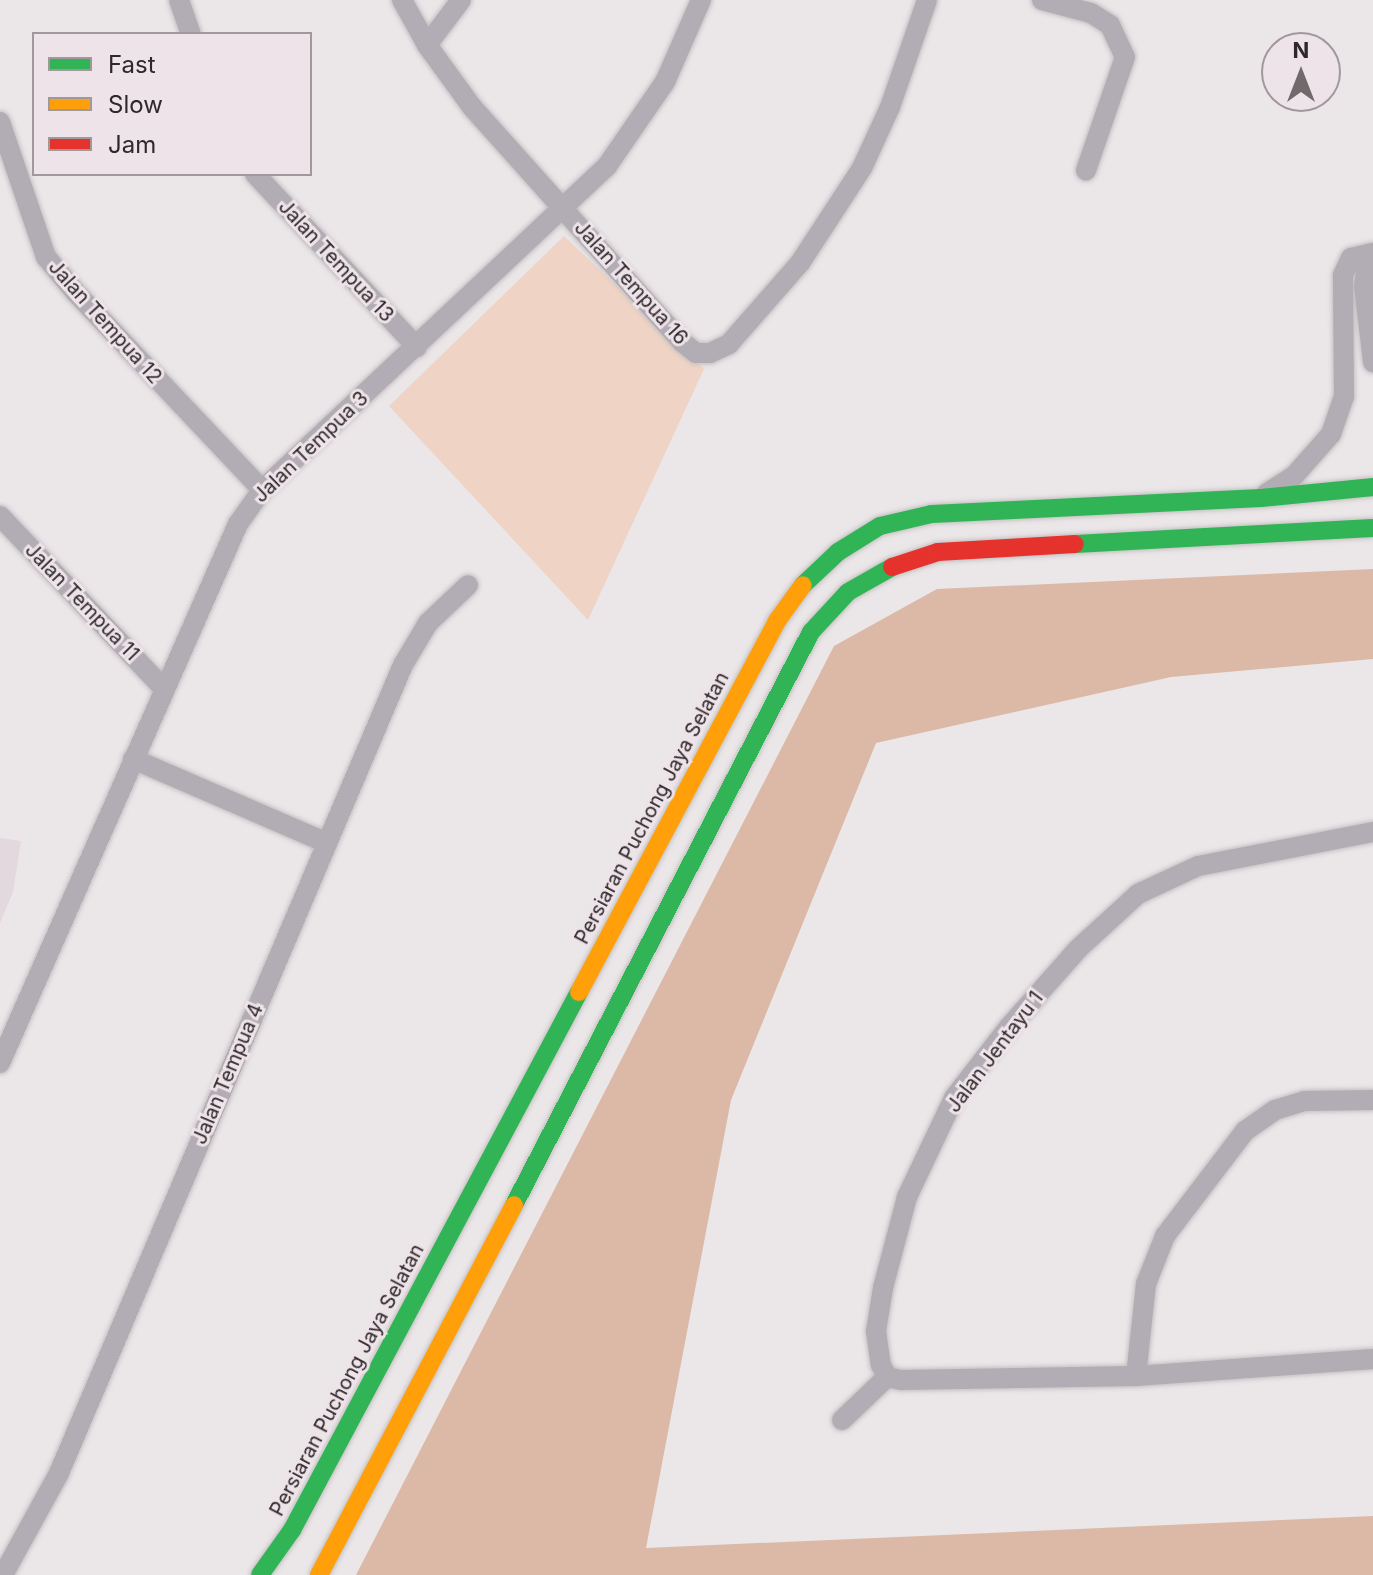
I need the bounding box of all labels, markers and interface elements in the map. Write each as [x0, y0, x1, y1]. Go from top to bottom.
legend [32, 32, 312, 176]
north arrow [1261, 32, 1341, 112]
text: N [1293, 37, 1309, 63]
text: Fast [108, 50, 156, 79]
text: Slow [108, 90, 163, 119]
text: Jam [108, 130, 156, 159]
street label: Jalan Tempua 13 [273, 195, 399, 327]
street label: Jalan Tempua 16 [569, 216, 693, 350]
street label: Jalan Tempua 12 [43, 255, 167, 389]
street label: Jalan Tempua 3 [249, 386, 373, 508]
street label: Jalan Tempua 11 [20, 538, 144, 666]
street label: Persiaran Puchong Jaya Selatan [570, 668, 734, 948]
street label: Jalan Jentayu 1 [942, 987, 1048, 1117]
street label: Jalan Tempua 4 [188, 1000, 268, 1148]
street label: Persiaran Puchong Jaya Selatan [265, 1240, 429, 1520]

